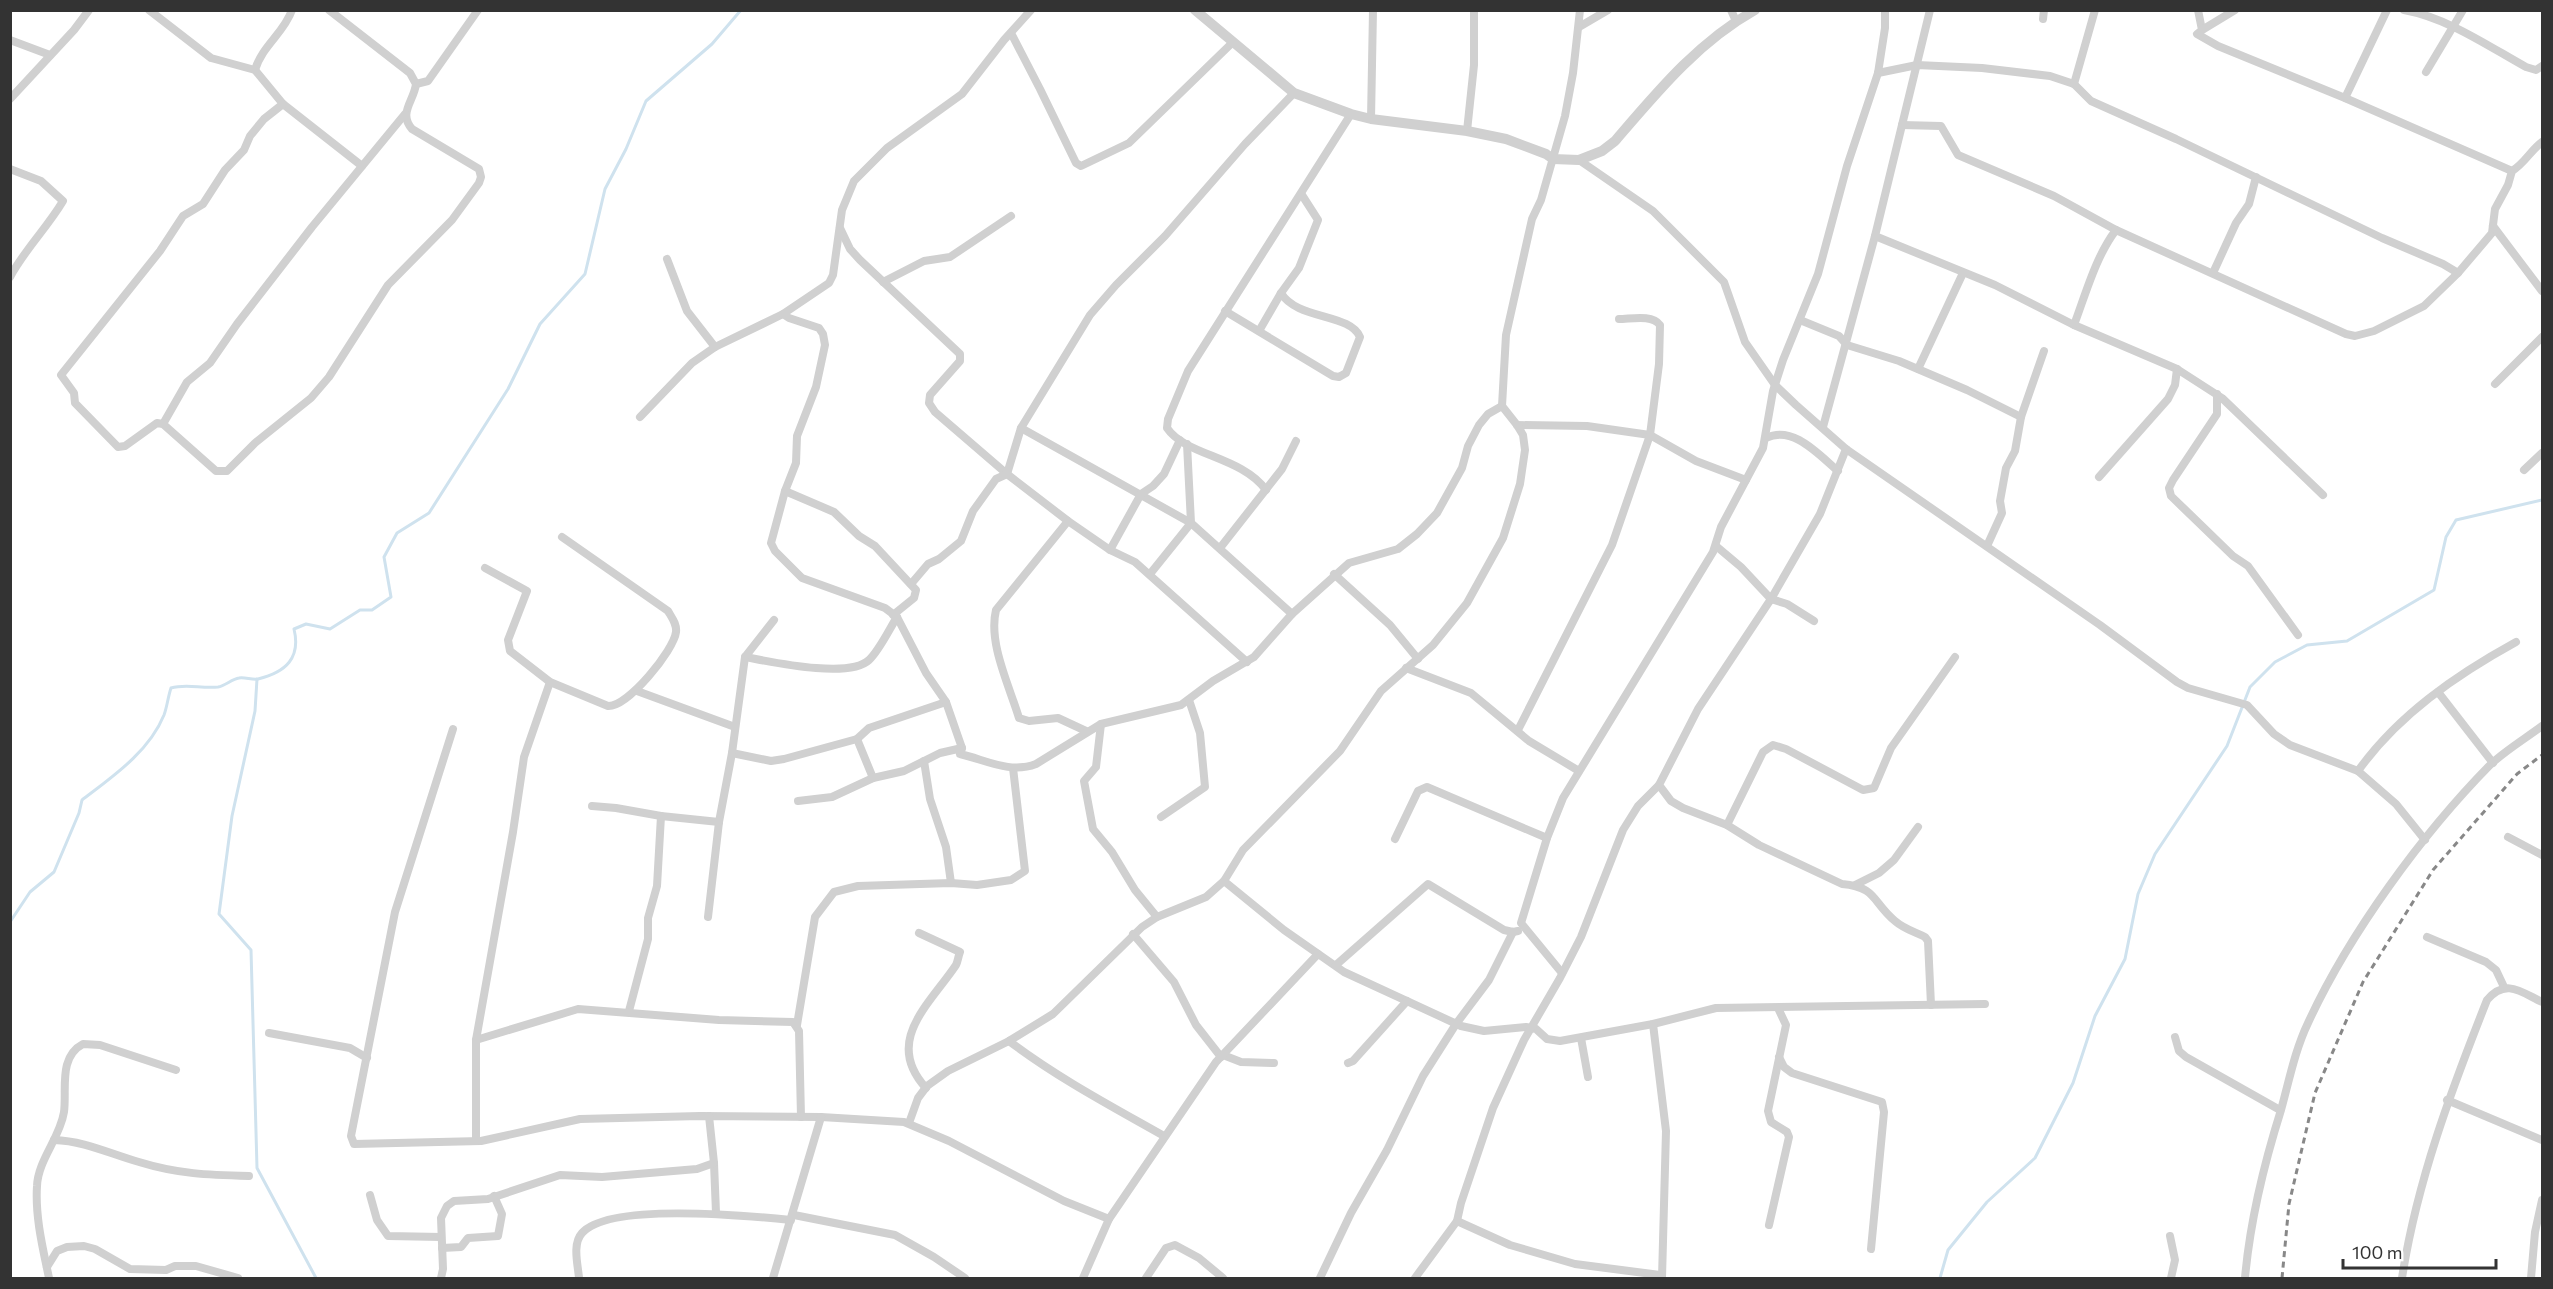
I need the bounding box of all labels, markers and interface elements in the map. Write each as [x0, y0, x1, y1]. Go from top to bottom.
scale bar [2343, 1232, 2496, 1270]
text: 100 m [2352, 1241, 2402, 1263]

